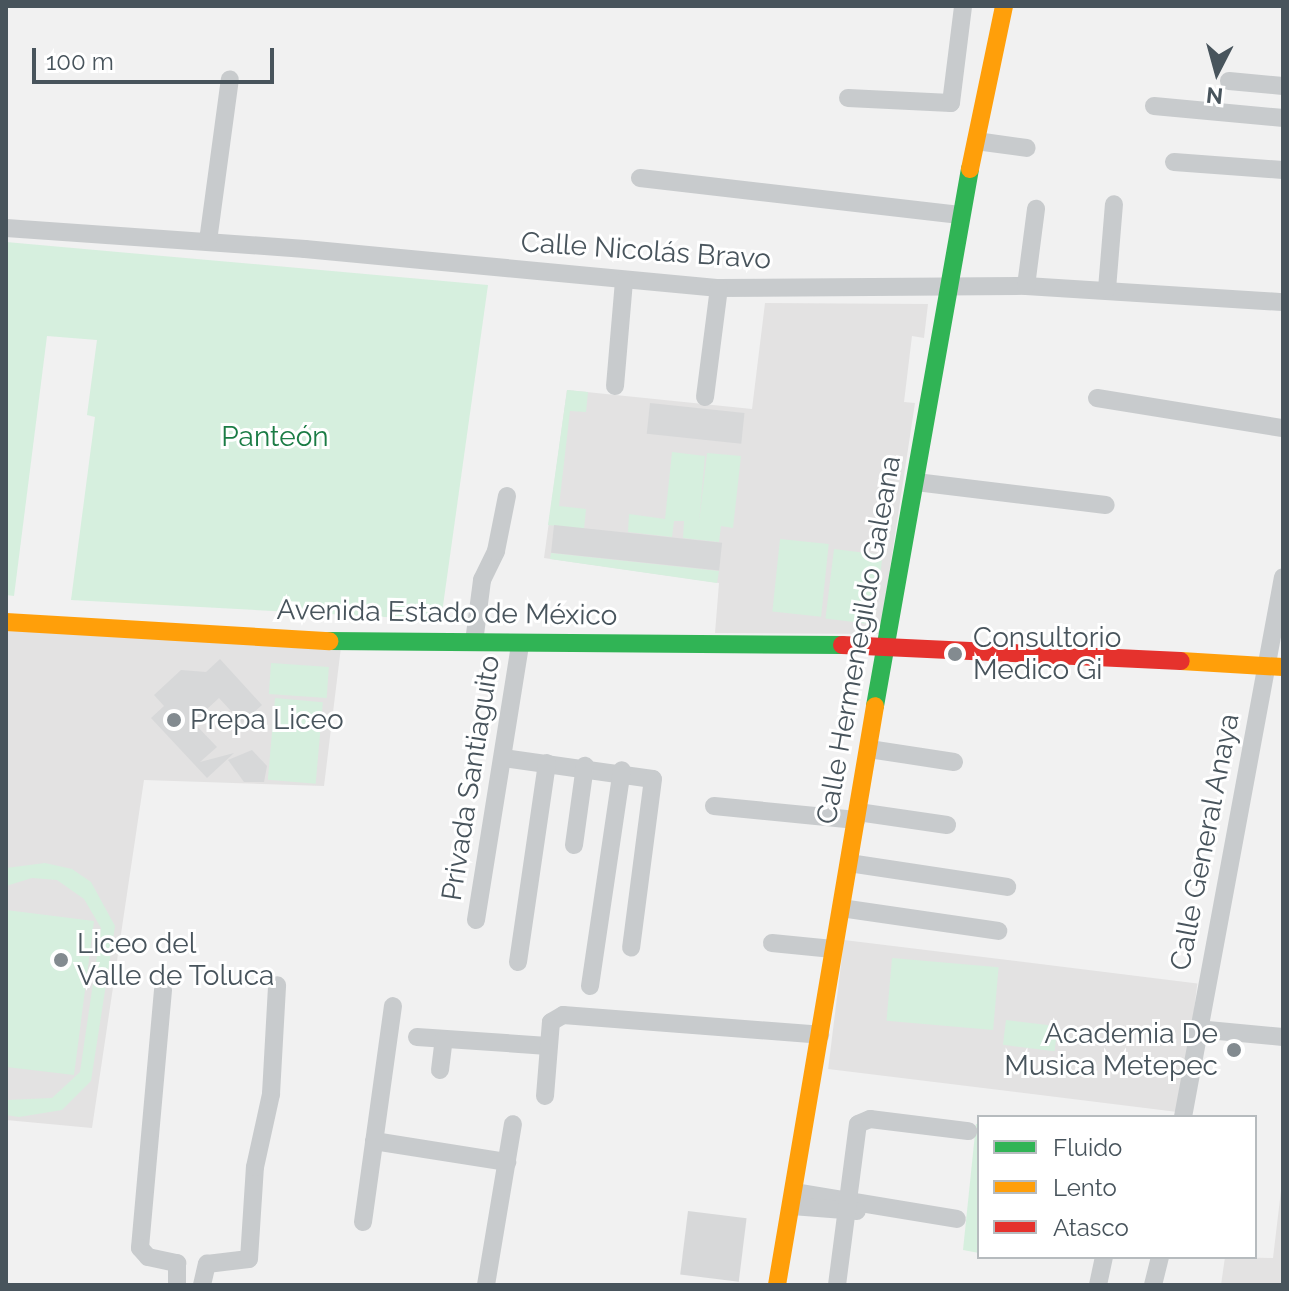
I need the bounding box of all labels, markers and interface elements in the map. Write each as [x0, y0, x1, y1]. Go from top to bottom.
scale bar [36, 32, 278, 82]
north arrow [1177, 32, 1257, 112]
text: 100 m [46, 47, 114, 76]
text: N [1205, 82, 1224, 110]
street label: Calle Nicolás Bravo [520, 225, 772, 277]
park label: Panteón [221, 420, 329, 454]
street label: Calle Hermenegildo Galeana [810, 453, 908, 827]
street label: Avenida Estado de México [276, 593, 618, 633]
place label: Consultorio Medico Gi [973, 621, 1121, 687]
marker: Consultorio Medico Gi [944, 643, 966, 665]
street label: Privada Santiaguito [435, 653, 507, 903]
place label: Prepa Liceo [190, 703, 344, 737]
street label: Calle General Anaya [1163, 710, 1247, 974]
marker: Prepa Liceo [165, 711, 183, 729]
place label: Liceo del Valle de Toluca [77, 927, 275, 993]
marker: Liceo del Valle de Toluca [52, 951, 70, 969]
place label: Academia De Musica Metepec [1004, 1017, 1218, 1083]
marker: Academia De Musica Metepec [1225, 1041, 1243, 1059]
legend [977, 1115, 1257, 1259]
text: Fluido [1053, 1133, 1122, 1162]
text: Lento [1053, 1173, 1117, 1202]
text: Atasco [1053, 1213, 1129, 1242]

